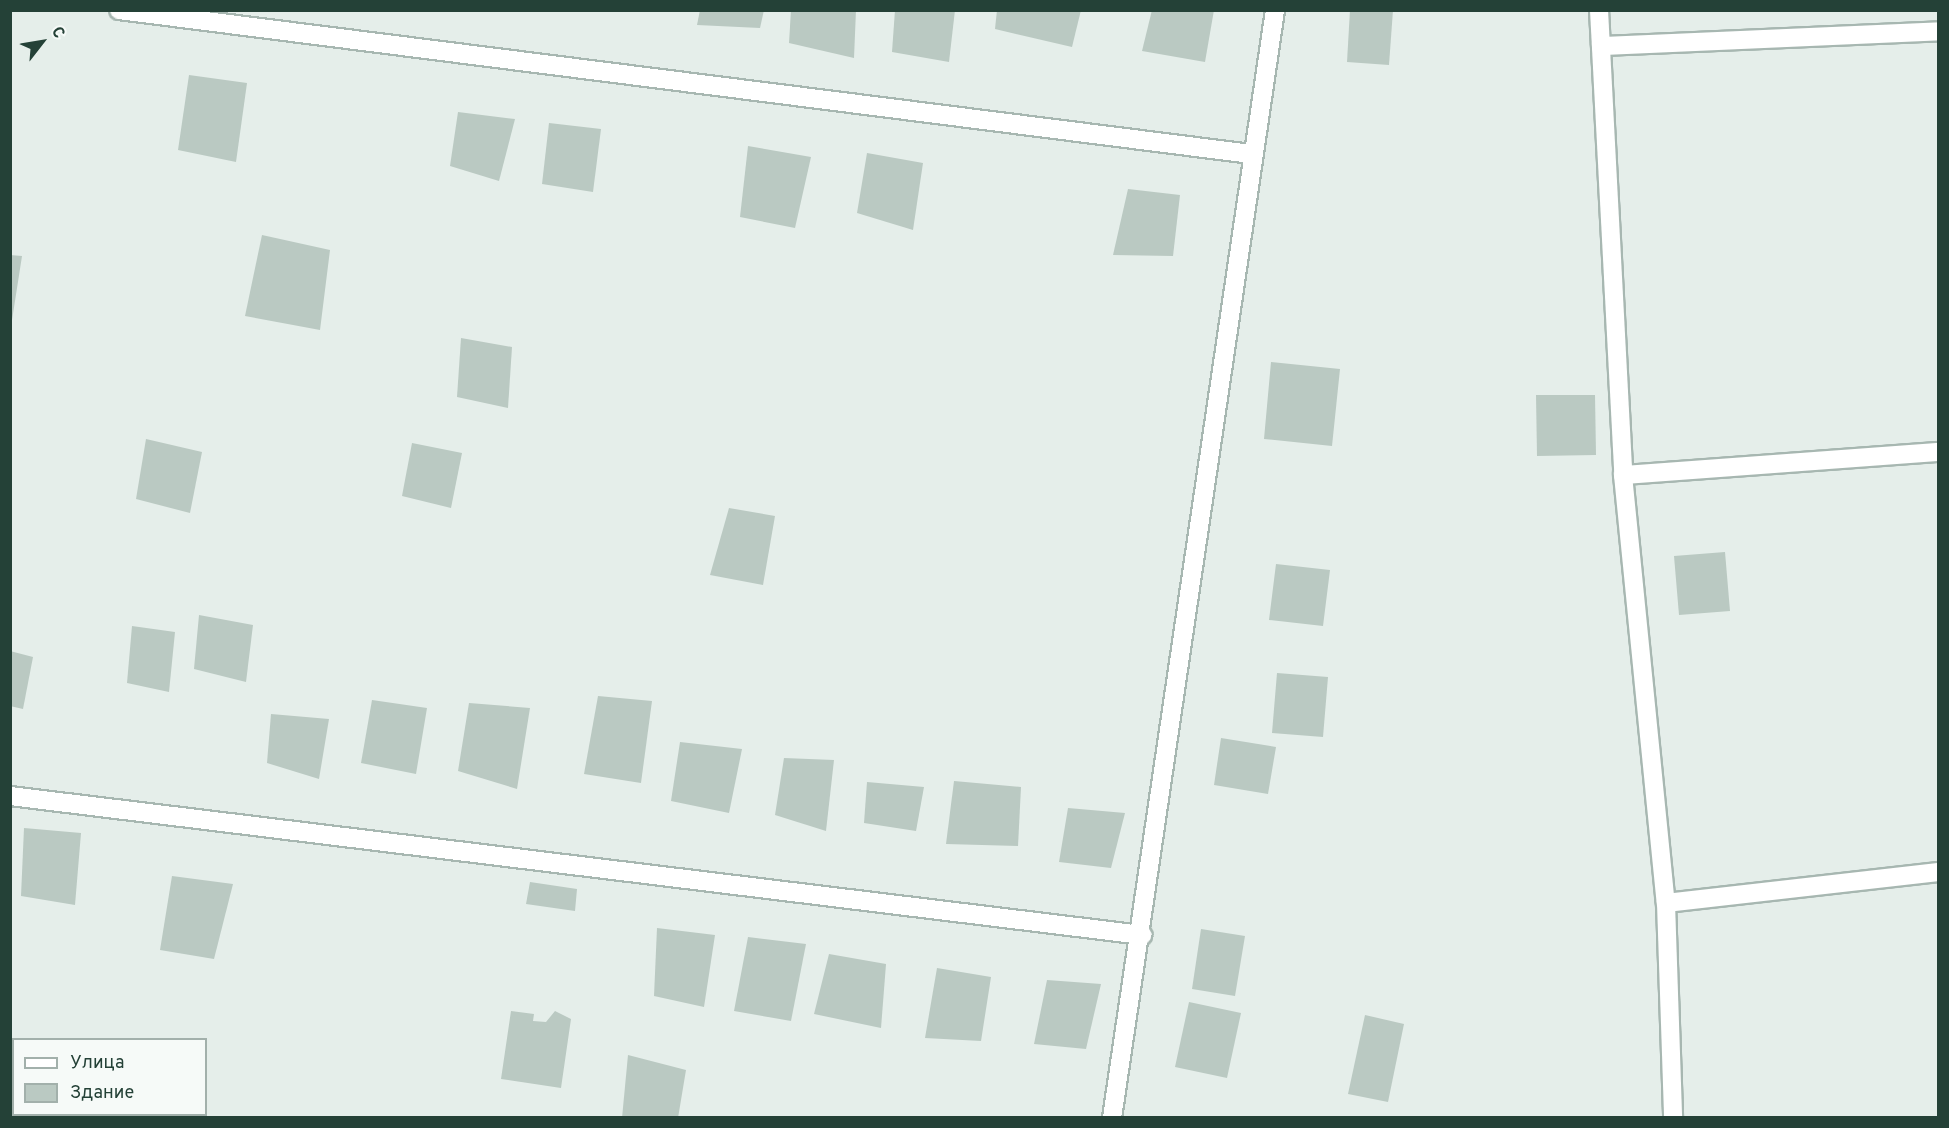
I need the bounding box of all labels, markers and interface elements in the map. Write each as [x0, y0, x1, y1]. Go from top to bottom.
north arrow [12, 12, 72, 72]
text: С [46, 23, 69, 42]
legend [12, 1038, 207, 1116]
text: Улица [70, 1052, 124, 1075]
text: Здание [70, 1082, 134, 1105]

